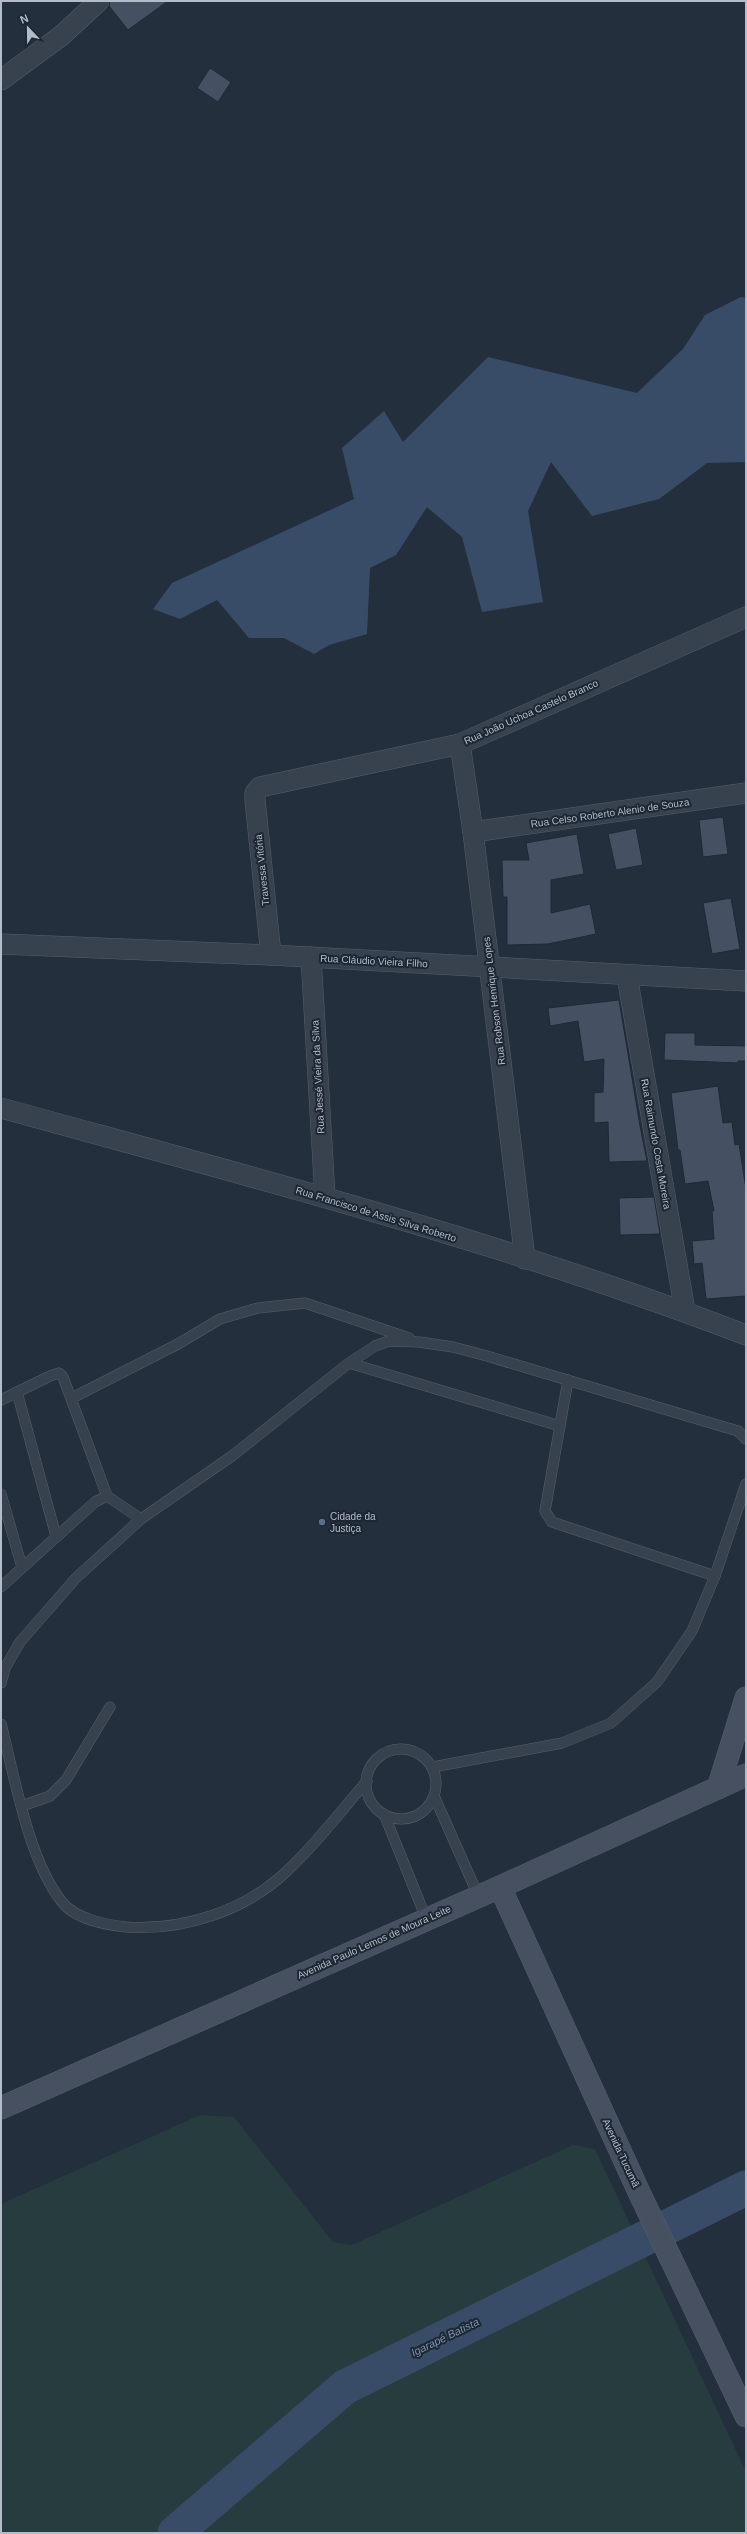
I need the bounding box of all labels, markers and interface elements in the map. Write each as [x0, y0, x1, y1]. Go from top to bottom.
north arrow [8, 8, 48, 48]
text: N [18, 12, 30, 26]
street label: Rua João Uchoa Castelo Branco [462, 677, 600, 747]
street label: Rua Celso Roberto Alenio de Souza [530, 796, 690, 830]
street label: Travessa Vitória [253, 833, 271, 906]
street label: Rua Robson Henrique Lopes [481, 936, 507, 1066]
street label: Rua Cláudio Vieira Filho [320, 953, 428, 969]
street label: Rua Jessé Vieira da Silva [310, 1019, 326, 1134]
street label: Rua Raimundo Costa Moreira [639, 1078, 673, 1211]
street label: Rua Francisco de Assis Silva Roberto [294, 1184, 458, 1244]
place label: Cidade da Justiça [330, 1511, 376, 1534]
marker: Cidade da Justiça [317, 1517, 327, 1527]
street label: Avenida Paulo Lemos de Moura Leite [296, 1903, 453, 1981]
street label: Avenida Tucumã [600, 2117, 642, 2189]
water label: Igarapé Batista [409, 2315, 481, 2359]

